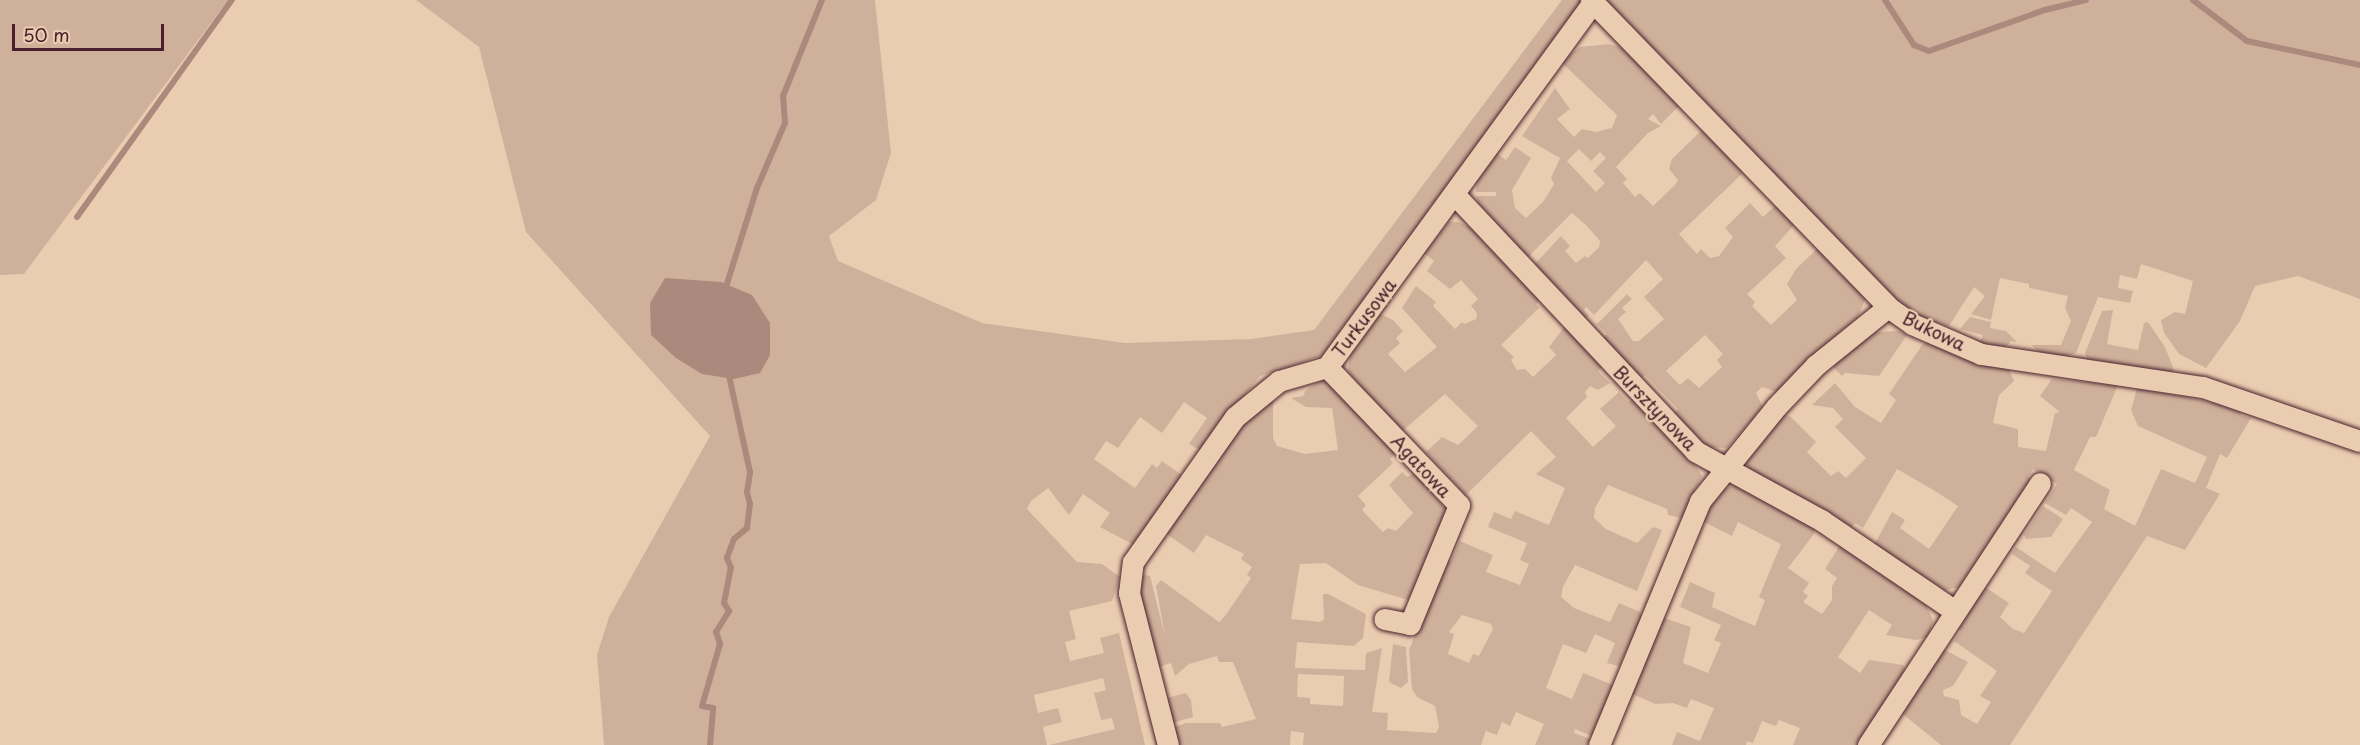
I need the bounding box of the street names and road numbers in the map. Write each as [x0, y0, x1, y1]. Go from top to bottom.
street label: Turkusowa [1327, 274, 1401, 362]
street label: Bukowa [1899, 307, 1969, 355]
street label: Bursztynowa [1609, 361, 1701, 455]
street label: Agatowa [1386, 430, 1456, 502]

